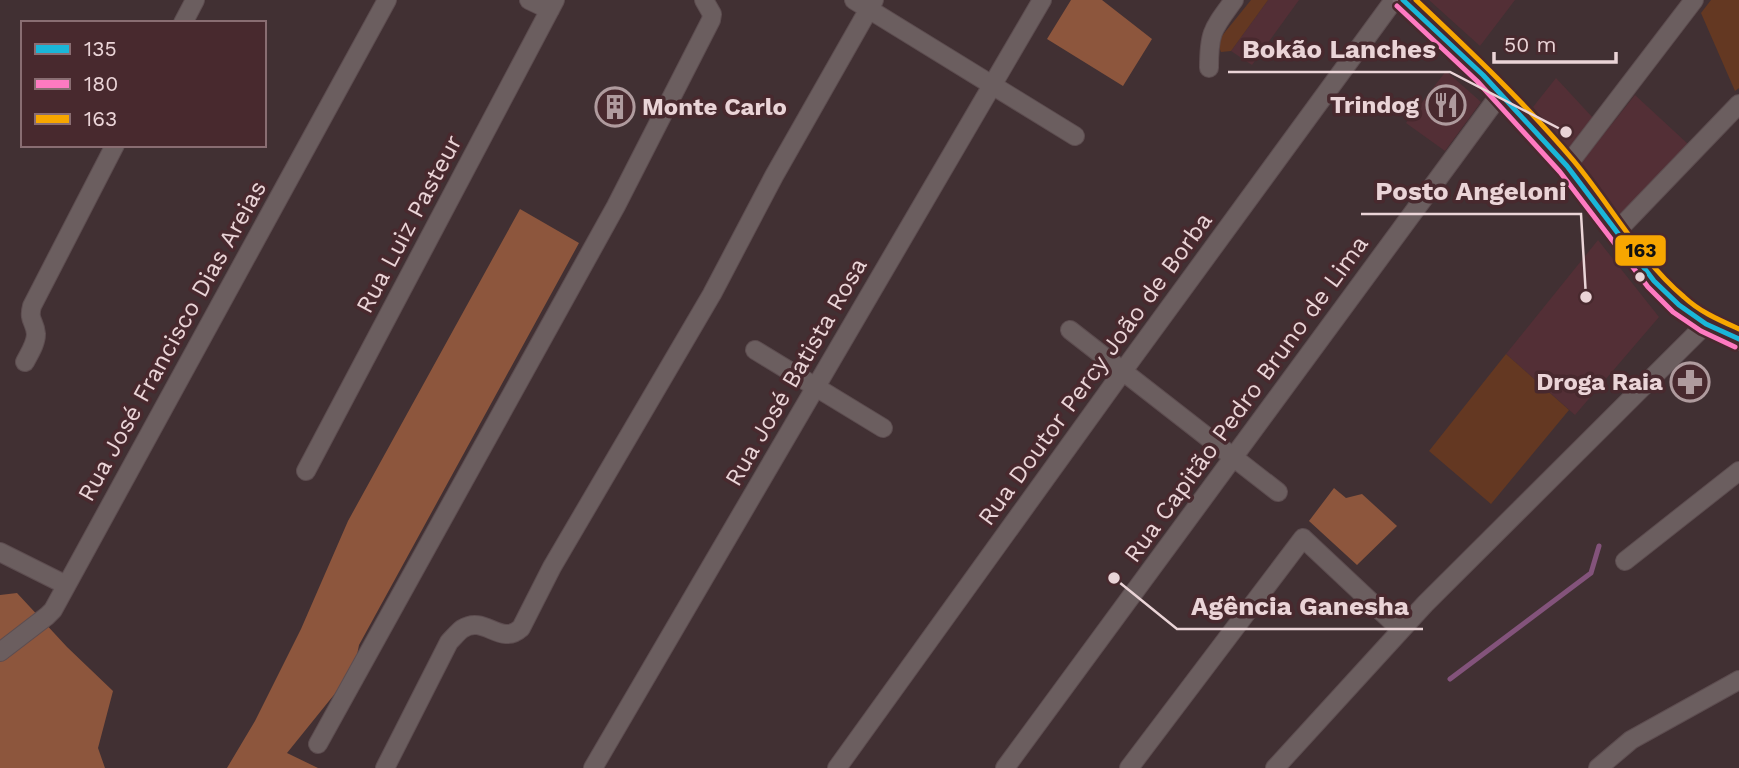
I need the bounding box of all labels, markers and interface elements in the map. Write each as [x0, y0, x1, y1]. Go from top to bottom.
legend [21, 21, 266, 147]
scale bar [1494, 21, 1616, 65]
callout: Bokão Lanches [1228, 25, 1450, 72]
text: 50 m [1504, 32, 1556, 57]
text: Bokão Lanches [1242, 34, 1436, 64]
text: 135 [84, 36, 117, 61]
text: 180 [84, 71, 118, 96]
restaurant icon: Trindog [1425, 84, 1467, 126]
building icon: Monte Carlo [594, 86, 636, 128]
place label: Trindog [1330, 91, 1420, 119]
place label: Monte Carlo [642, 93, 787, 121]
text: 163 [84, 106, 117, 131]
street label: Rua Luiz Pasteur [350, 130, 468, 318]
callout: Posto Angeloni [1361, 167, 1581, 214]
street label: Rua José Francisco Dias Areias [72, 176, 272, 506]
text: Posto Angeloni [1375, 176, 1567, 206]
street label: Rua Doutor Percy João de Borba [972, 207, 1218, 531]
street label: Rua Capitão Pedro Bruno de Lima [1118, 230, 1374, 568]
line badge: 163 [1614, 234, 1667, 267]
text: 163 [1625, 239, 1657, 262]
street label: Rua José Batista Rosa [719, 253, 873, 491]
unlabelled marker [1633, 270, 1647, 284]
pharmacy icon: Droga Raia [1669, 361, 1711, 403]
place label: Droga Raia [1536, 368, 1663, 396]
callout: Agência Ganesha [1177, 582, 1423, 629]
text: Agência Ganesha [1191, 591, 1409, 621]

